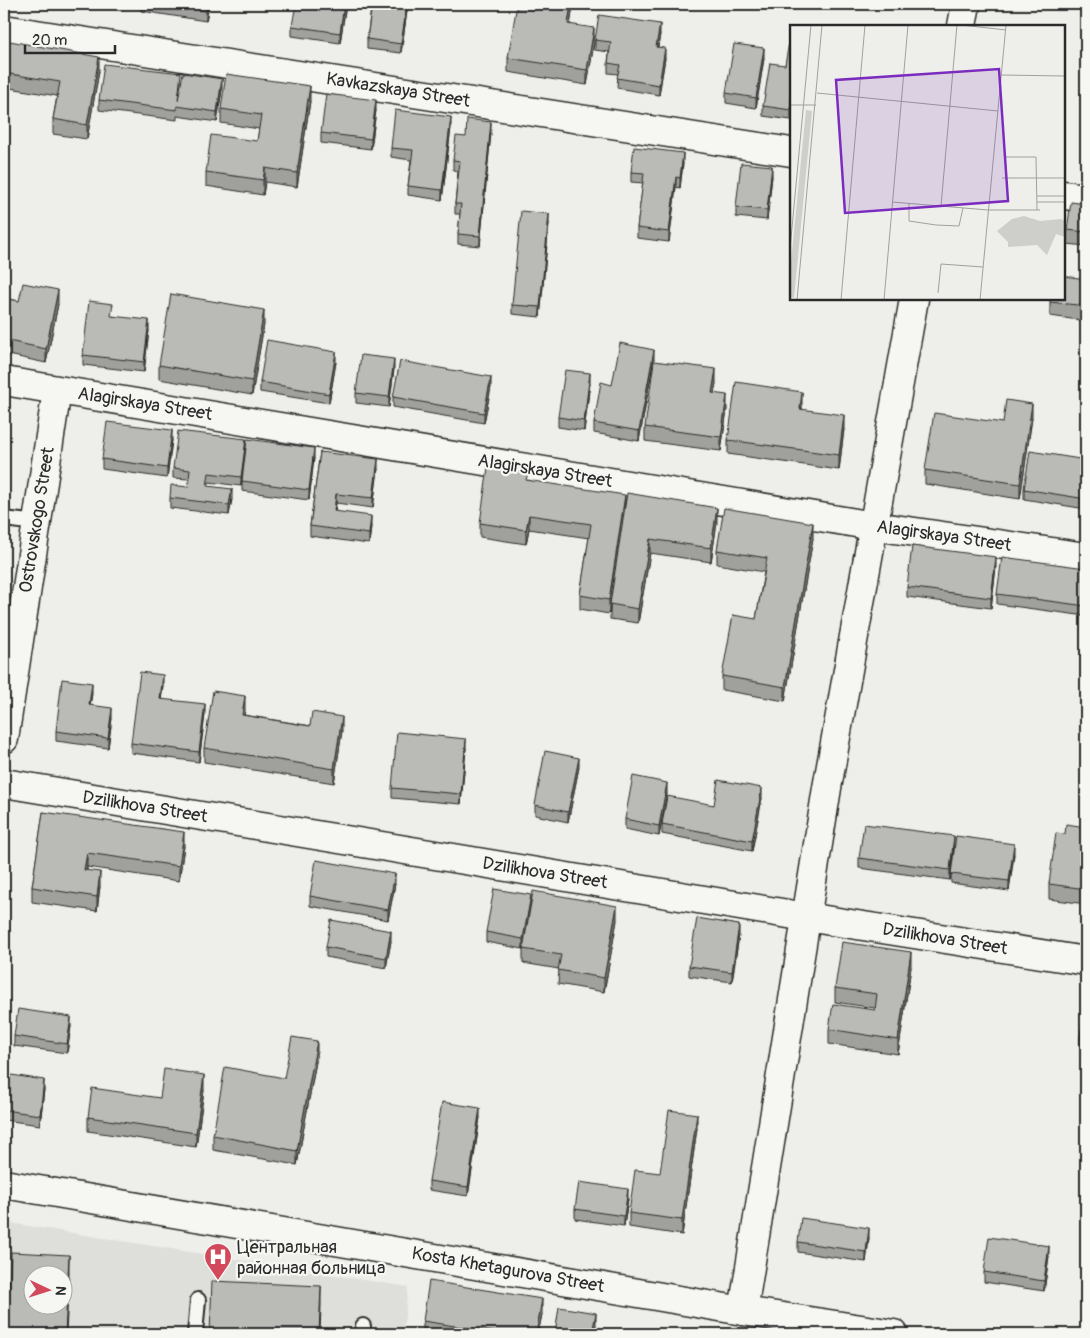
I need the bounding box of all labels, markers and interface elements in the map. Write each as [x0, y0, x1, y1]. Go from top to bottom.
scale bar [25, 22, 115, 54]
inset map [790, 25, 1065, 300]
text: 20 m [32, 31, 67, 50]
street label: Kavkazskaya Street [324, 67, 472, 113]
street label: Alagirskaya Street [76, 382, 215, 426]
street label: Ostrovskogo Street [14, 445, 60, 595]
street label: Alagirskaya Street [476, 449, 615, 493]
street label: Alagirskaya Street [875, 515, 1014, 557]
street label: Dzilikhova Street [81, 786, 210, 828]
street label: Dzilikhova Street [481, 852, 610, 894]
street label: Dzilikhova Street [881, 918, 1010, 960]
place label: Центральная районная больница [237, 1236, 385, 1280]
hospital icon: Центральная районная больница [203, 1242, 233, 1281]
street label: Kosta Khetagurova Street [410, 1242, 607, 1298]
north arrow [22, 1266, 72, 1316]
text: N [52, 1286, 69, 1296]

